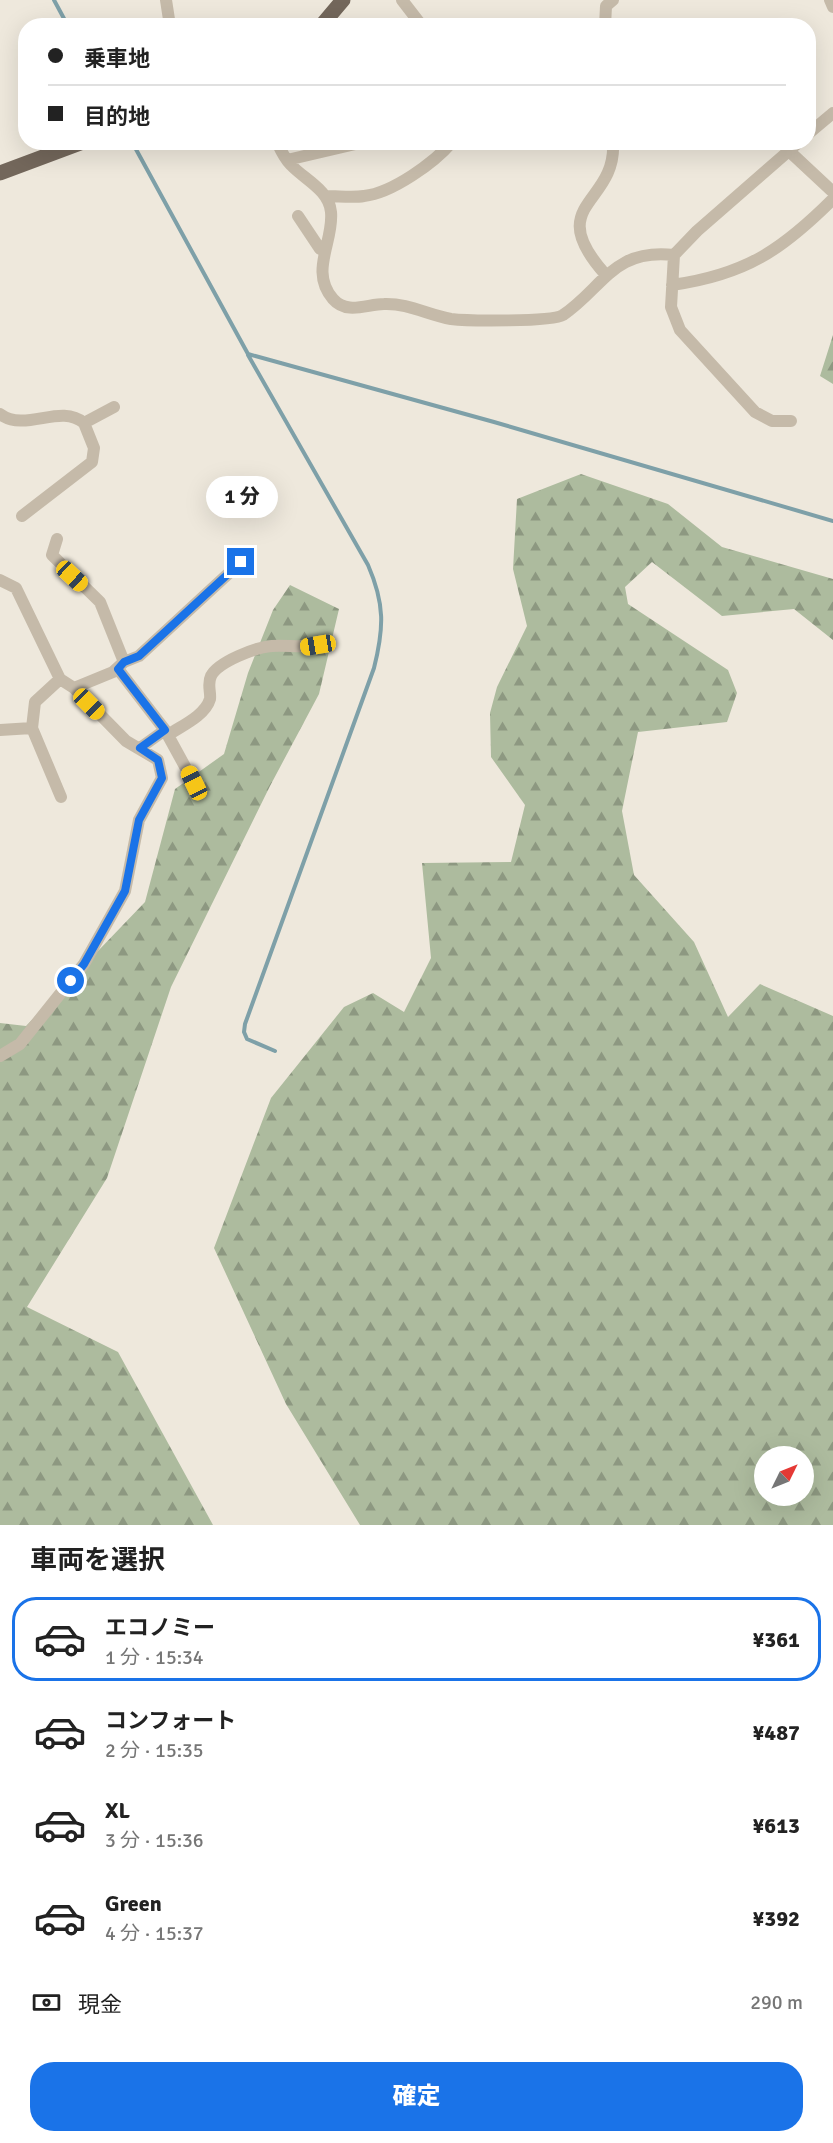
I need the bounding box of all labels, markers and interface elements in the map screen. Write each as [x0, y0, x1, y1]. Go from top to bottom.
text: 乗車地 [84, 45, 150, 72]
text: 目的地 [84, 103, 150, 130]
callout: 1 分 [205, 475, 277, 517]
text: 1 分 [224, 484, 260, 509]
route end [227, 548, 254, 575]
car [53, 557, 91, 595]
car [299, 633, 337, 657]
car [70, 685, 108, 723]
car [178, 763, 210, 803]
route start [57, 967, 84, 994]
north arrow [754, 1446, 814, 1506]
map controls [754, 1446, 814, 1506]
text: 車両を選択 [30, 1544, 165, 1577]
icon: car [33, 1612, 87, 1666]
text: エコノミー [105, 1614, 215, 1641]
text: ¥361 [752, 1626, 800, 1653]
text: 1 分 · 15:34 [105, 1645, 204, 1670]
icon: car [33, 1705, 87, 1759]
text: コンフォート [105, 1707, 236, 1734]
text: ¥487 [752, 1719, 800, 1746]
text: 2 分 · 15:35 [105, 1738, 204, 1763]
text: XL [105, 1797, 130, 1824]
icon: car [33, 1798, 87, 1852]
text: ¥613 [752, 1812, 800, 1839]
text: 3 分 · 15:36 [105, 1828, 204, 1853]
text: Green [105, 1890, 162, 1917]
icon: car [33, 1891, 87, 1945]
text: ¥392 [752, 1905, 800, 1932]
text: 4 分 · 15:37 [105, 1921, 204, 1946]
icon: cash [30, 1986, 63, 2019]
text: 290 m [750, 1990, 803, 2015]
text: 現金 [78, 1991, 122, 2018]
button: 確定 [30, 2062, 803, 2131]

